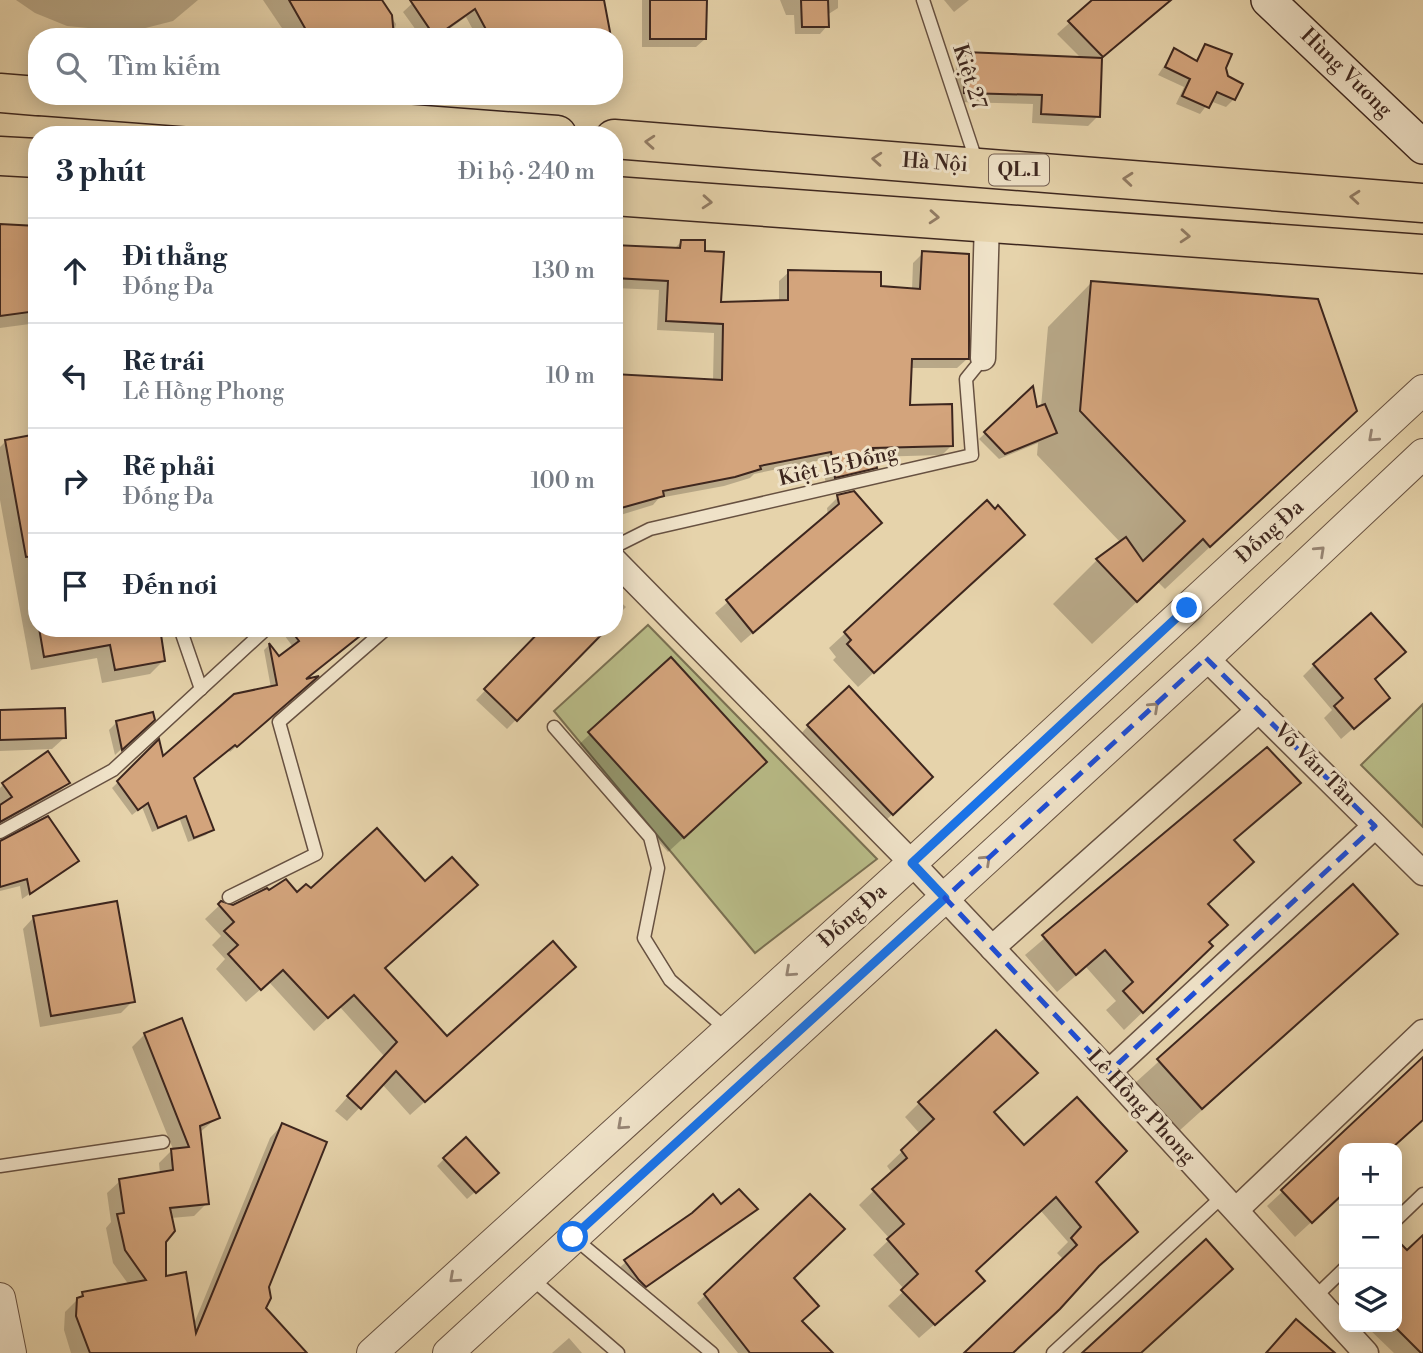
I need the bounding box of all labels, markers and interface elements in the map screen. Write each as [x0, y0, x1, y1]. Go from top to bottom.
street label: Hùng Vương [1295, 23, 1397, 123]
search box [28, 28, 623, 105]
street label: Kiệt 27 [946, 41, 992, 113]
icon: search [52, 48, 90, 86]
text: Tìm kiếm [108, 51, 221, 83]
one-way arrow [644, 135, 655, 150]
street label: Hà Nội [901, 148, 969, 178]
one-way arrow [871, 152, 882, 167]
text: 3 phút [56, 153, 146, 191]
road number: QL.1 [989, 154, 1049, 186]
text: Đi bộ · 240 m [458, 158, 595, 186]
one-way arrow [1122, 172, 1133, 187]
one-way arrow [1349, 190, 1360, 205]
one-way arrow [702, 194, 713, 209]
one-way arrow [929, 209, 940, 224]
one-way arrow [1180, 228, 1191, 243]
text: Đi thẳng [123, 241, 227, 273]
icon: ahead [56, 252, 94, 290]
text: 130 m [532, 257, 595, 285]
text: Đống Đa [123, 273, 214, 301]
text: Rẽ trái [123, 346, 204, 378]
icon: left [56, 357, 94, 395]
text: 10 m [546, 362, 595, 390]
text: Lê Hồng Phong [123, 378, 284, 406]
one-way arrow [1368, 429, 1381, 441]
street label: Kiệt 15 Đống [776, 440, 900, 492]
text: Rẽ phải [123, 451, 215, 483]
icon: right [56, 462, 94, 500]
text: 100 m [530, 467, 595, 495]
text: Đống Đa [123, 483, 214, 511]
street label: Đống Đa [1231, 494, 1310, 569]
one-way arrow [1312, 547, 1325, 560]
icon: arrive [56, 567, 94, 605]
text: Đến nơi [123, 570, 217, 602]
route end [1171, 592, 1202, 623]
one-way arrow [1146, 702, 1159, 715]
street label: Võ Văn Tần [1267, 717, 1362, 812]
one-way arrow [978, 856, 991, 869]
street label: Đống Đa [814, 878, 893, 953]
one-way arrow [786, 964, 799, 976]
street label: Lê Hồng Phong [1081, 1044, 1201, 1170]
one-way arrow [617, 1116, 630, 1129]
map controls [1339, 1143, 1402, 1332]
button: + [1339, 1143, 1402, 1206]
button: − [1339, 1206, 1402, 1269]
route start [557, 1221, 588, 1252]
button: layers [1339, 1269, 1402, 1332]
one-way arrow [449, 1270, 462, 1282]

